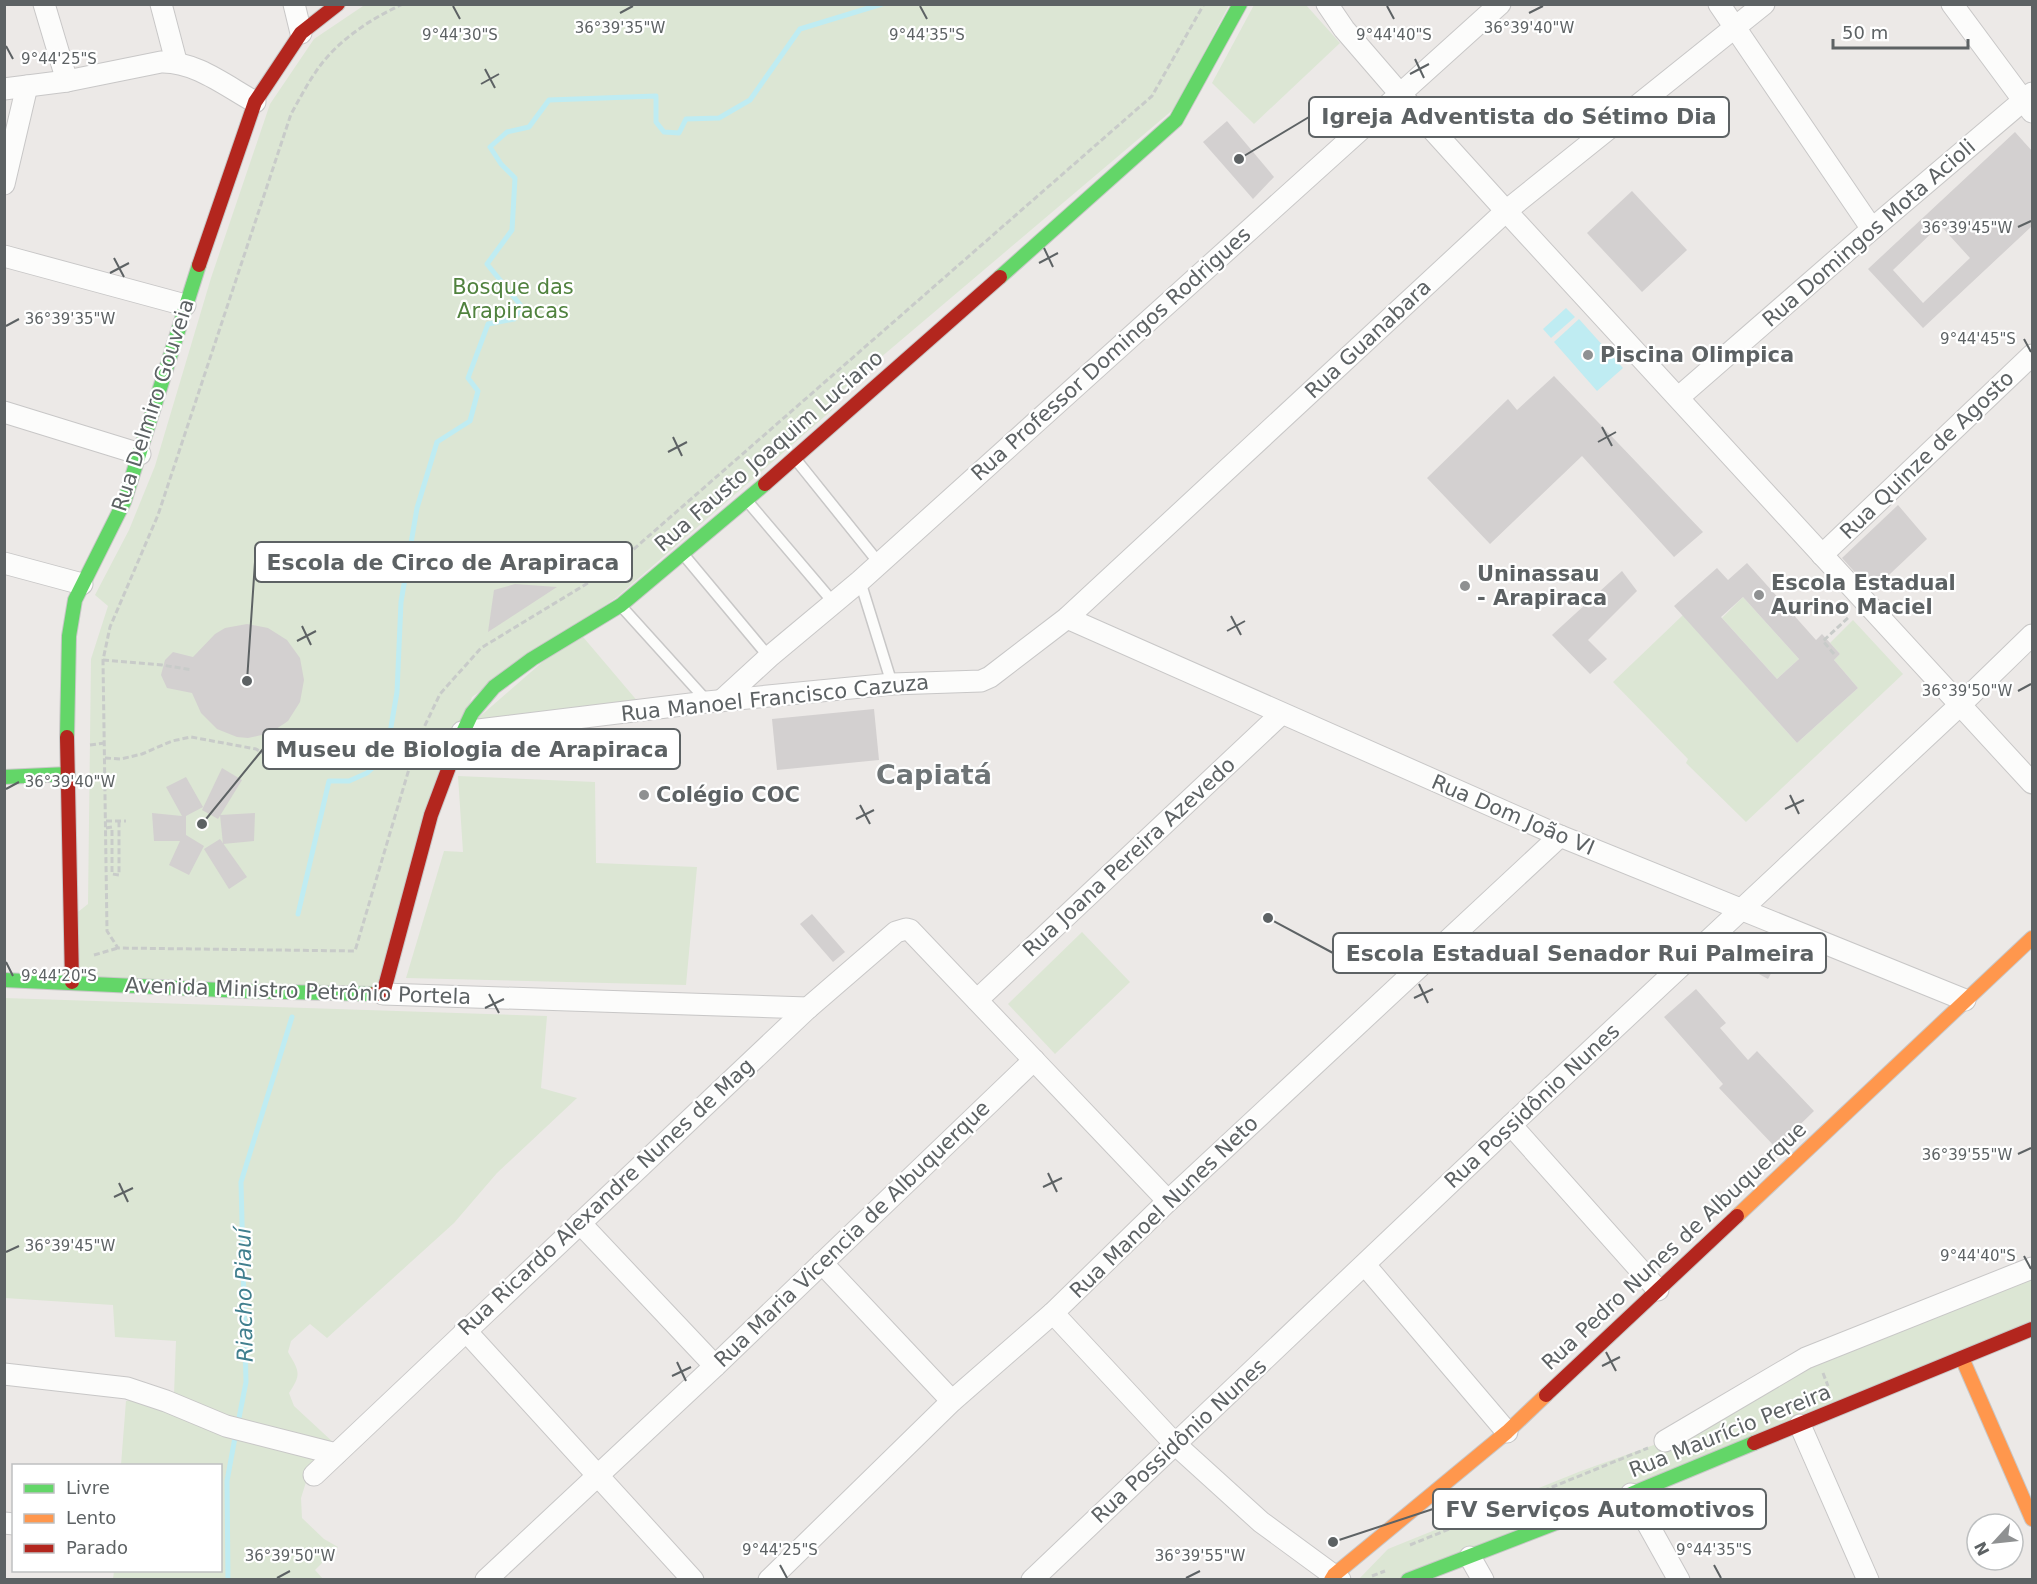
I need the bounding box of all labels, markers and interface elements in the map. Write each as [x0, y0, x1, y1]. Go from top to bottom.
scale bar [1833, 12, 1968, 50]
text: 36°39'35"W [575, 19, 665, 37]
text: 36°39'40"W [1484, 19, 1574, 37]
text: 50 m [1842, 22, 1888, 43]
text: 9°44'30"S [422, 26, 498, 44]
text: 9°44'35"S [889, 26, 965, 44]
text: 9°44'40"S [1356, 26, 1432, 44]
text: 9°44'25"S [21, 50, 97, 68]
callout: Igreja Adventista do Sétimo Dia [1309, 97, 1729, 137]
text: Igreja Adventista do Sétimo Dia [1321, 104, 1717, 129]
street label: Rua Domingos Mota Acioli [1758, 134, 1980, 332]
text: 36°39'45"W [1922, 219, 2012, 237]
street label: Rua Professor Domingos Rodrigues [966, 222, 1256, 486]
park label: Bosque das Arapiracas [452, 275, 574, 323]
street label: Rua Guanabara [1300, 275, 1436, 403]
street label: Rua Delmiro Gouveia [107, 296, 199, 514]
text: 36°39'35"W [25, 310, 115, 328]
text: 9°44'45"S [1940, 330, 2016, 348]
place label: Piscina Olimpica [1600, 343, 1794, 367]
street label: Rua Fausto Joaquim Luciano [650, 345, 888, 557]
marker: Piscina Olimpica [1581, 348, 1595, 362]
street label: Rua Quinze de Agosto [1835, 366, 2019, 544]
callout: Escola de Circo de Arapiraca [255, 542, 632, 582]
text: Escola de Circo de Arapiraca [267, 550, 619, 575]
place label: Uninassau - Arapiraca [1477, 562, 1607, 610]
place label: Escola Estadual Aurino Maciel [1771, 571, 1956, 619]
marker: Uninassau - Arapiraca [1458, 579, 1472, 593]
marker: Escola Estadual Aurino Maciel [1752, 588, 1766, 602]
street label: Rua Manoel Francisco Cazuza [620, 670, 930, 726]
text: 36°39'50"W [1922, 682, 2012, 700]
callout: Museu de Biologia de Arapiraca [263, 729, 680, 769]
text: Museu de Biologia de Arapiraca [275, 737, 669, 762]
street label: Rua Joana Pereira Azevedo [1018, 752, 1240, 962]
district label: Capiatá [876, 759, 992, 790]
street label: Rua Dom João VI [1428, 770, 1598, 860]
text: 36°39'40"W [25, 773, 115, 791]
place label: Colégio COC [656, 783, 800, 807]
marker: Colégio COC [637, 788, 651, 802]
callout: Escola Estadual Senador Rui Palmeira [1333, 933, 1826, 973]
text: Escola Estadual Senador Rui Palmeira [1346, 941, 1814, 966]
text: 9°44'20"S [21, 967, 97, 985]
street label: Avenida Ministro Petrônio Portela [124, 973, 472, 1009]
street label: Rua Possidônio Nunes [1440, 1019, 1624, 1193]
street label: Rua Ricardo Alexandre Nunes de Mag [453, 1054, 759, 1340]
street label: Rua Maria Vicencia de Albuquerque [709, 1096, 995, 1372]
street label: Rua Manoel Nunes Neto [1065, 1111, 1263, 1303]
street label: Rua Pedro Nunes de Albuquerque [1537, 1117, 1811, 1375]
text: 36°39'55"W [1922, 1146, 2012, 1164]
water label: Riacho Piauí [230, 1225, 258, 1362]
text: 36°39'45"W [25, 1237, 115, 1255]
text: 9°44'40"S [1940, 1247, 2016, 1265]
street label: Rua Possidônio Nunes [1087, 1354, 1271, 1528]
street label: Rua Maurício Pereira [1626, 1380, 1834, 1482]
legend [12, 1464, 222, 1572]
text: Livre [66, 1477, 110, 1498]
callout: FV Serviços Automotivos [1433, 1489, 1766, 1529]
text: FV Serviços Automotivos [1445, 1497, 1755, 1522]
text: Lento [66, 1507, 116, 1528]
north arrow [1965, 1512, 2025, 1572]
text: Parado [66, 1537, 128, 1558]
text: N [1971, 1538, 1994, 1559]
text: 9°44'25"S [742, 1541, 818, 1559]
text: 9°44'35"S [1676, 1541, 1752, 1559]
text: 36°39'50"W [245, 1547, 335, 1565]
text: 36°39'55"W [1155, 1547, 1245, 1565]

